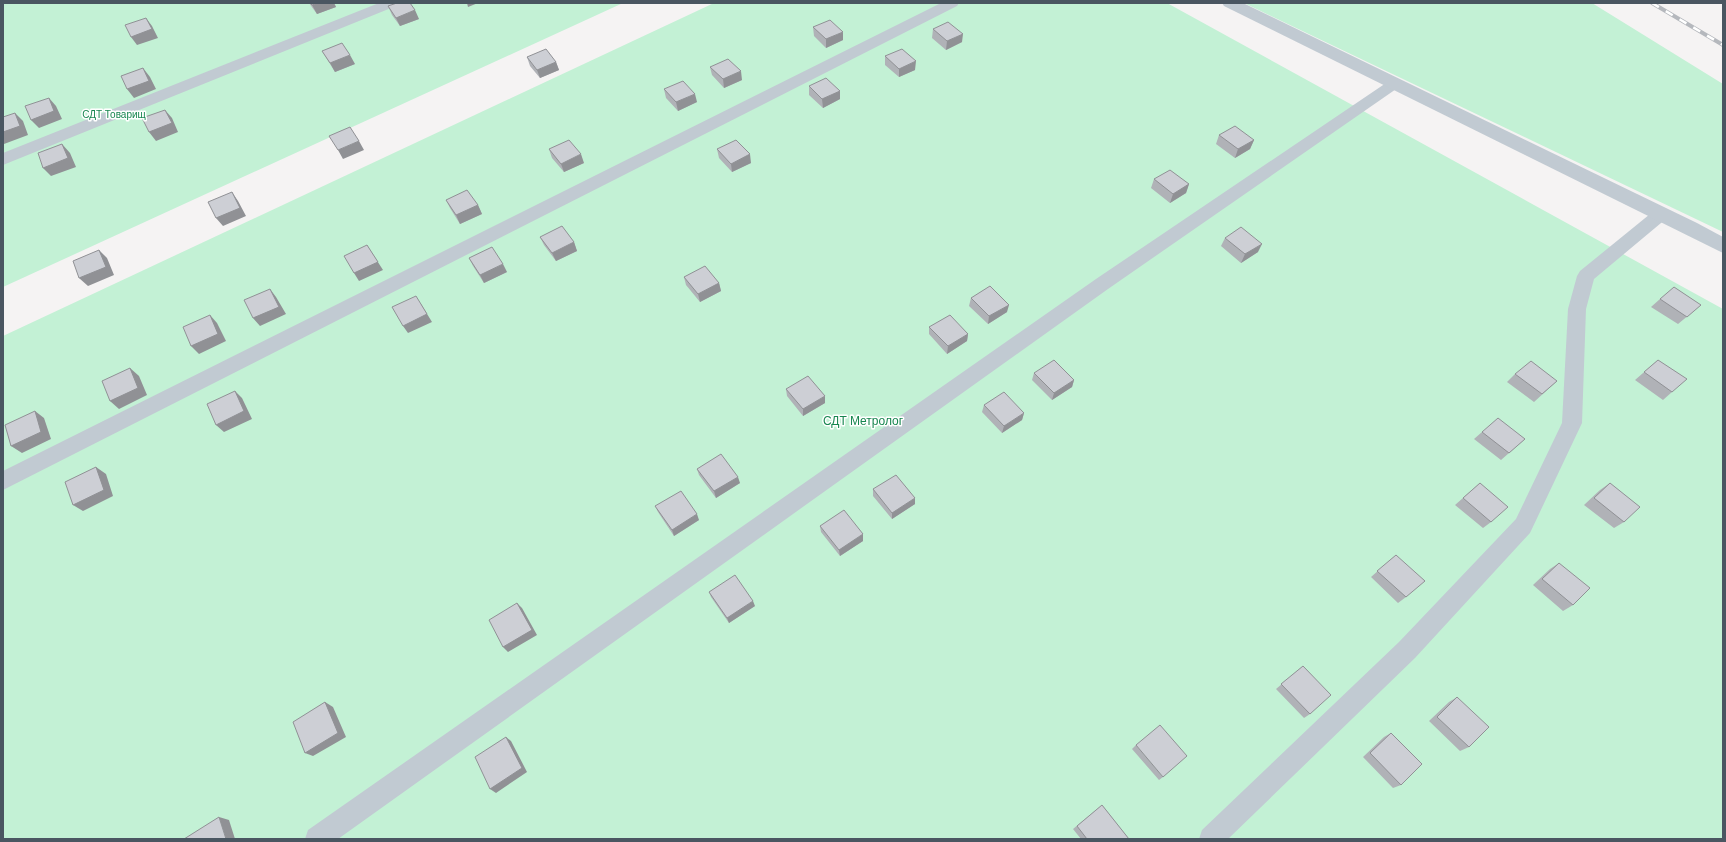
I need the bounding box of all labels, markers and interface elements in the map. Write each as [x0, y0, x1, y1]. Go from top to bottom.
park label: СДТ Товарищ [82, 108, 146, 121]
park label: СДТ Метролог [823, 413, 904, 429]

